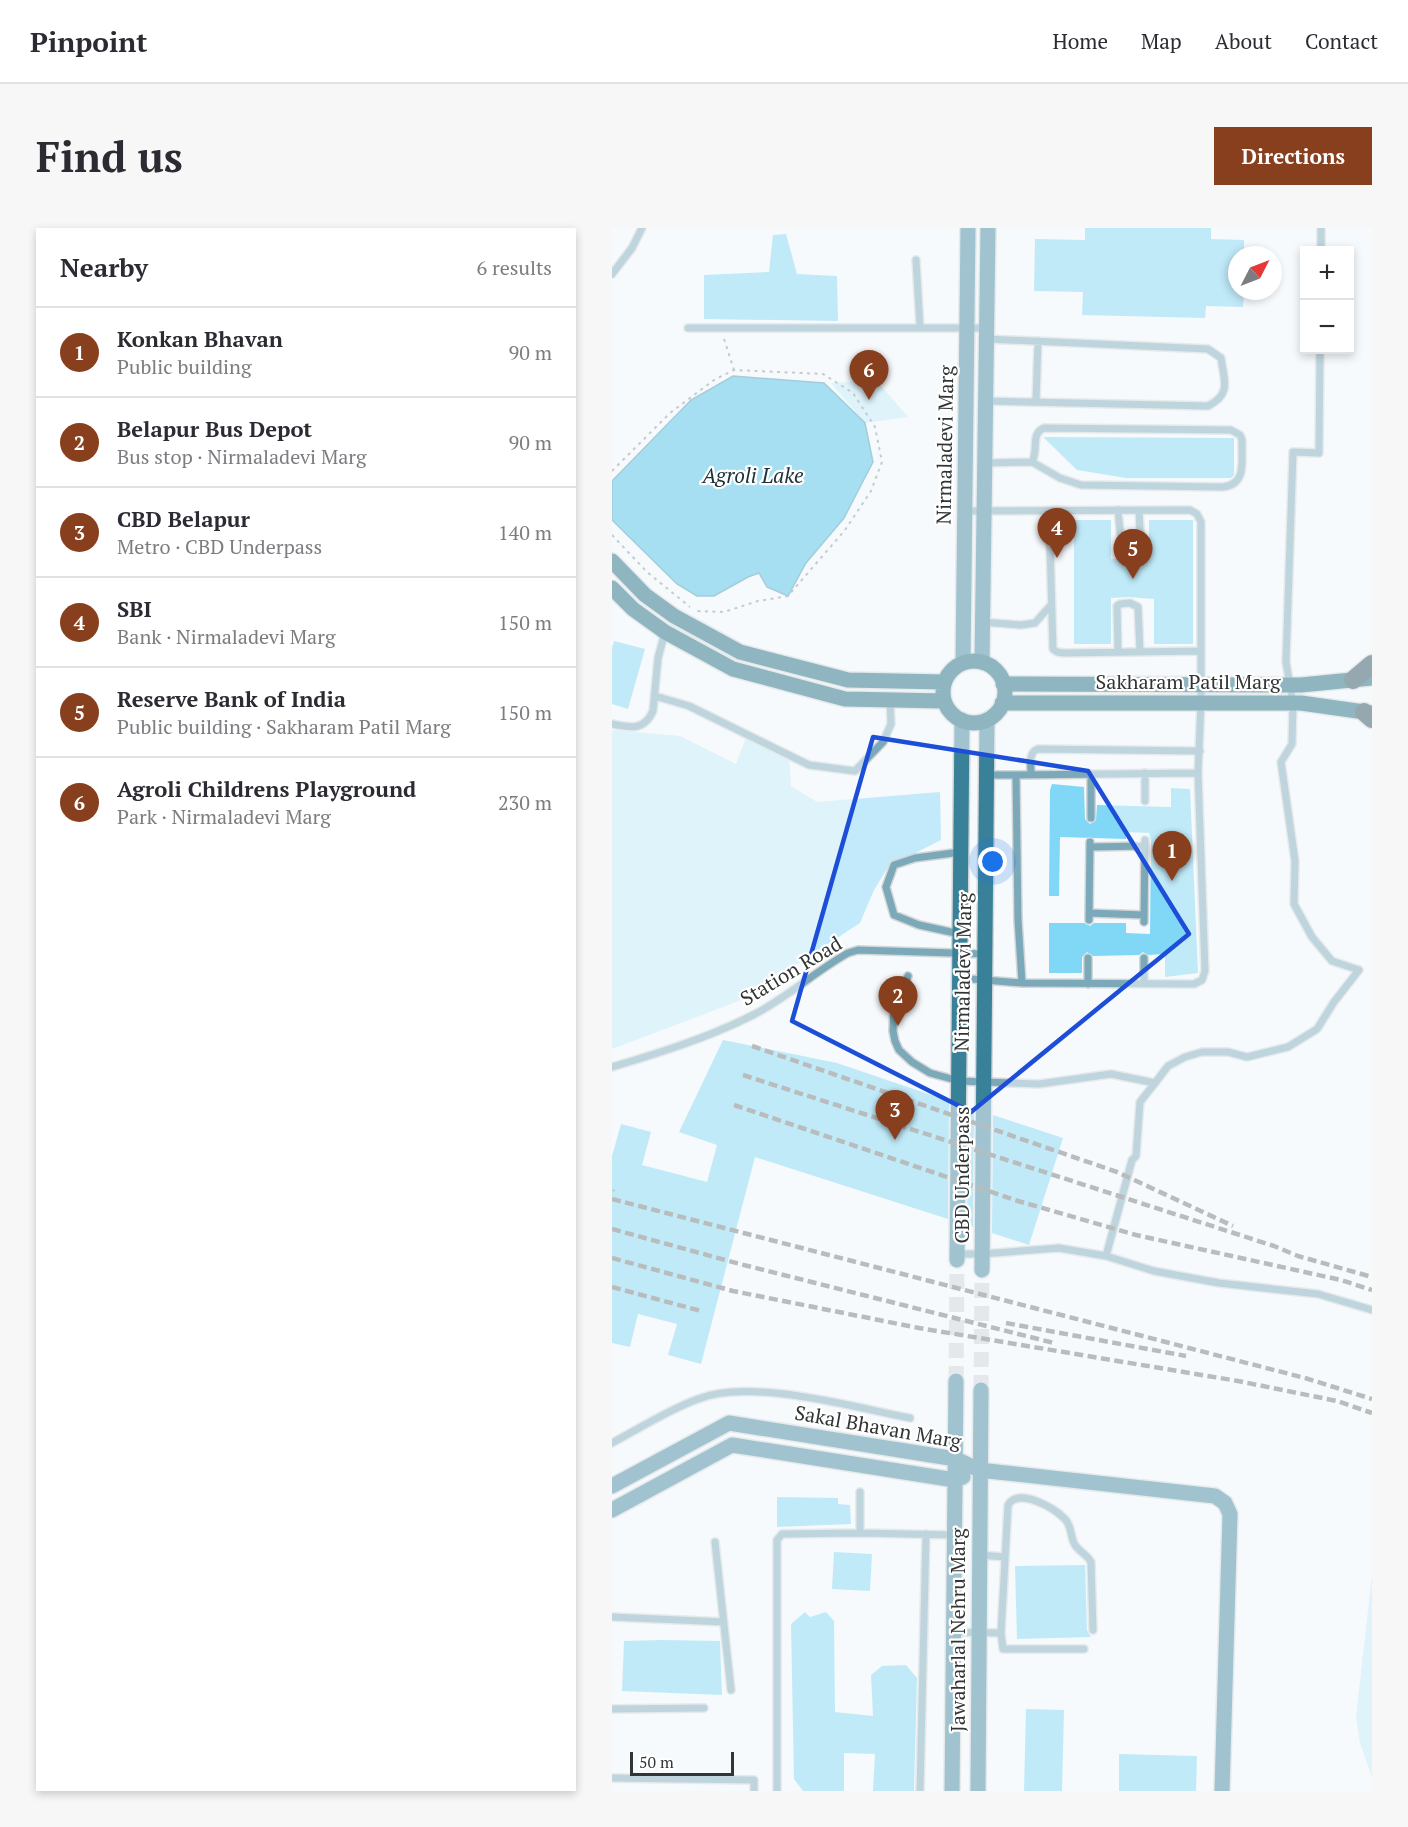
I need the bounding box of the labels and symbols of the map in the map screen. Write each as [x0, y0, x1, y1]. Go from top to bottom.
north arrow [1228, 246, 1282, 300]
pin: 6 [850, 350, 888, 400]
street label: Nirmaladevi Marg [930, 365, 959, 525]
water label: Agroli Lake [700, 461, 804, 489]
pin: 4 [1038, 508, 1076, 558]
pin: 5 [1114, 530, 1152, 579]
street label: Sakharam Patil Marg [1096, 668, 1281, 695]
pin: 1 [1152, 832, 1192, 881]
your location [978, 847, 1007, 876]
street label: Nirmaladevi Marg [948, 892, 977, 1052]
street label: Station Road [735, 930, 847, 1012]
pin: 2 [878, 976, 918, 1026]
pin: 3 [876, 1090, 914, 1140]
street label: CBD Underpass [948, 1106, 975, 1244]
street label: Sakal Bhavan Marg [793, 1399, 964, 1455]
street label: Jawaharlal Nehru Marg [944, 1527, 971, 1732]
scale bar [630, 1749, 734, 1776]

